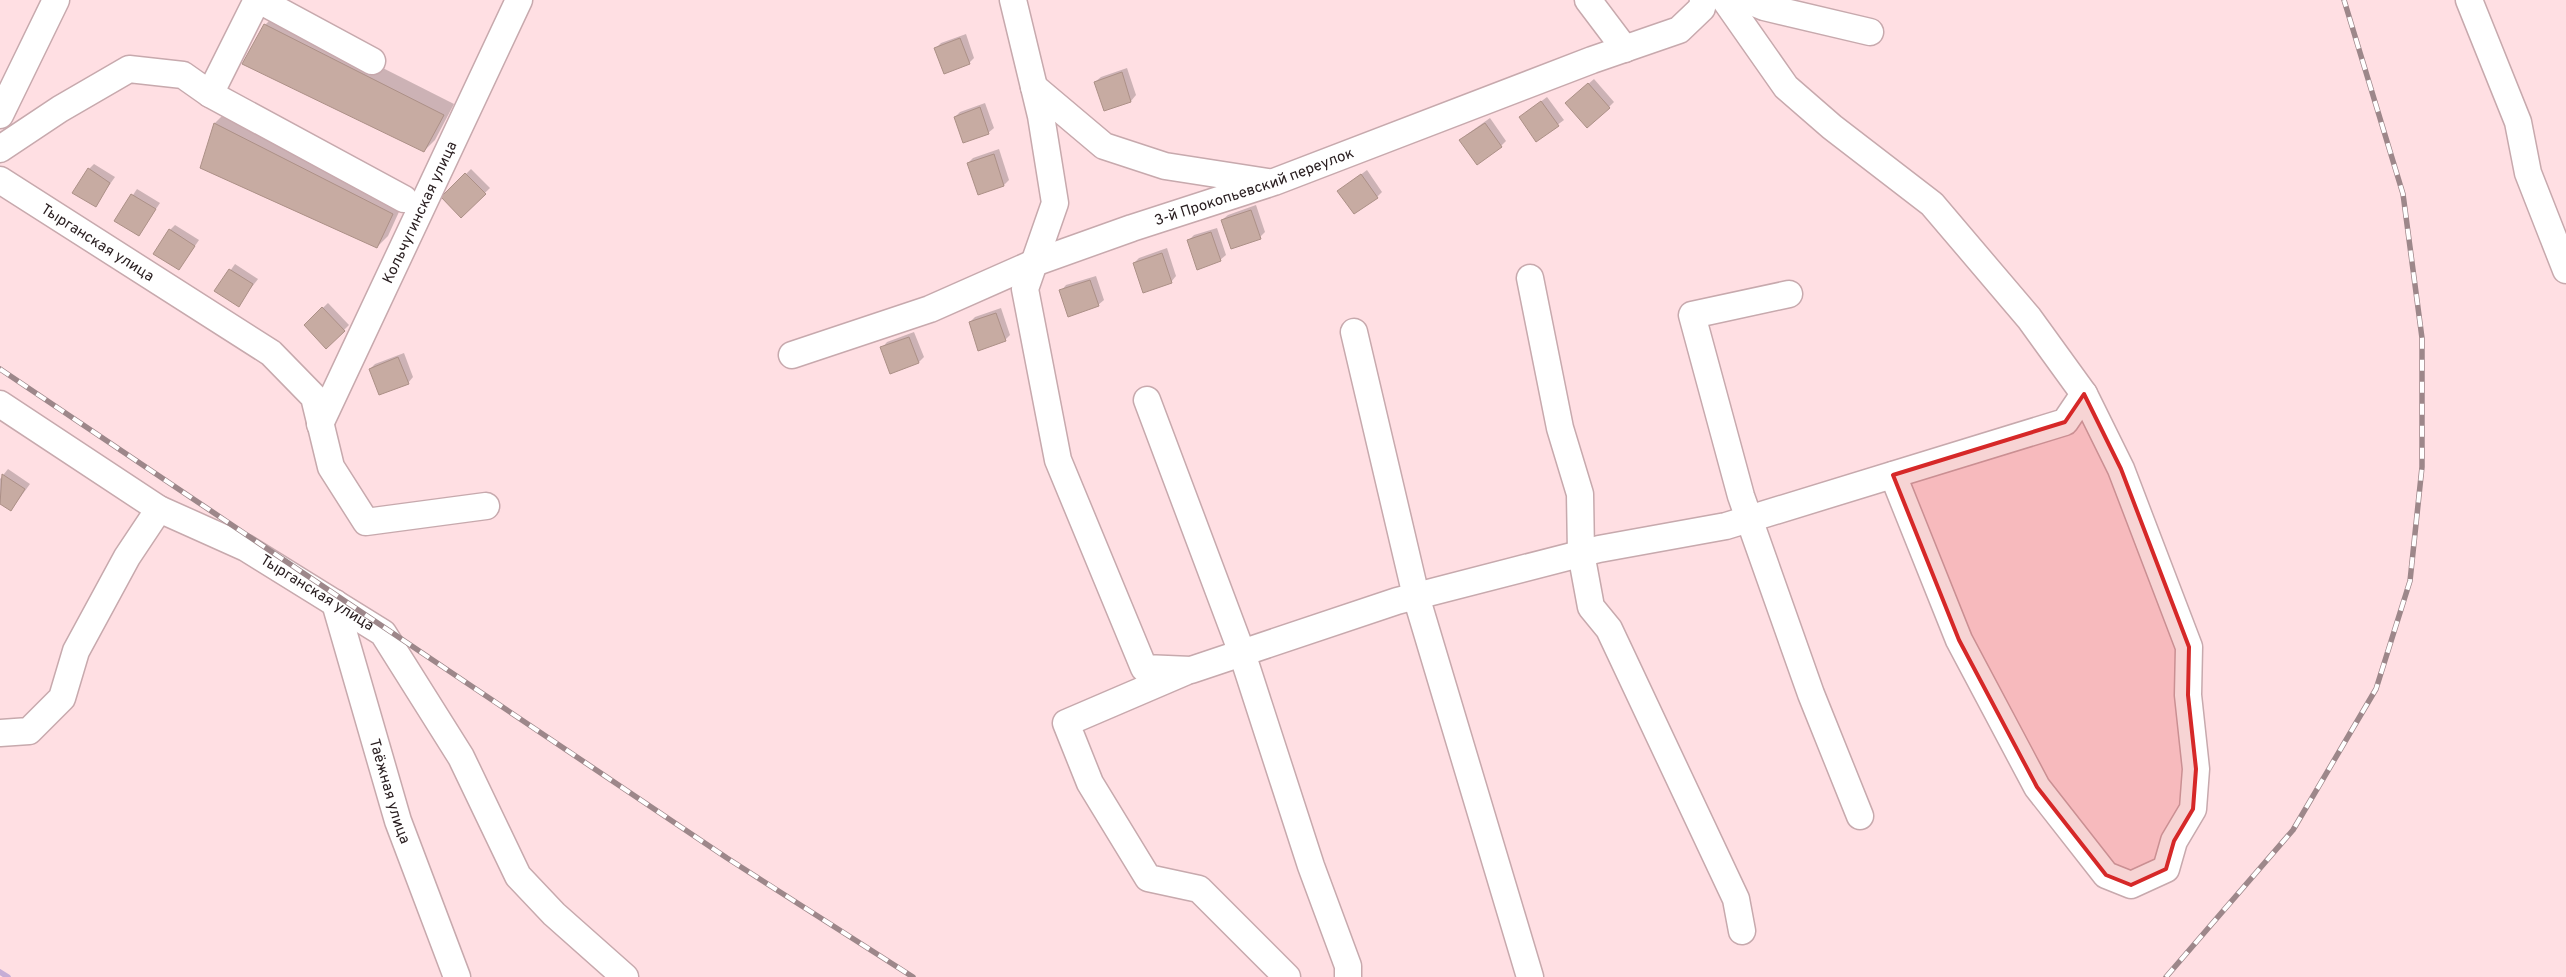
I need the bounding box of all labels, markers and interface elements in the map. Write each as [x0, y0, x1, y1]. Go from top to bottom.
street label: Кольчугинская улица [379, 139, 462, 287]
street label: 3-й Прокопьевский переулок [1152, 144, 1357, 231]
street label: Тырганская улица [37, 201, 157, 287]
street label: Тырганская улица [256, 551, 377, 636]
street label: Таёжная улица [364, 737, 414, 847]

